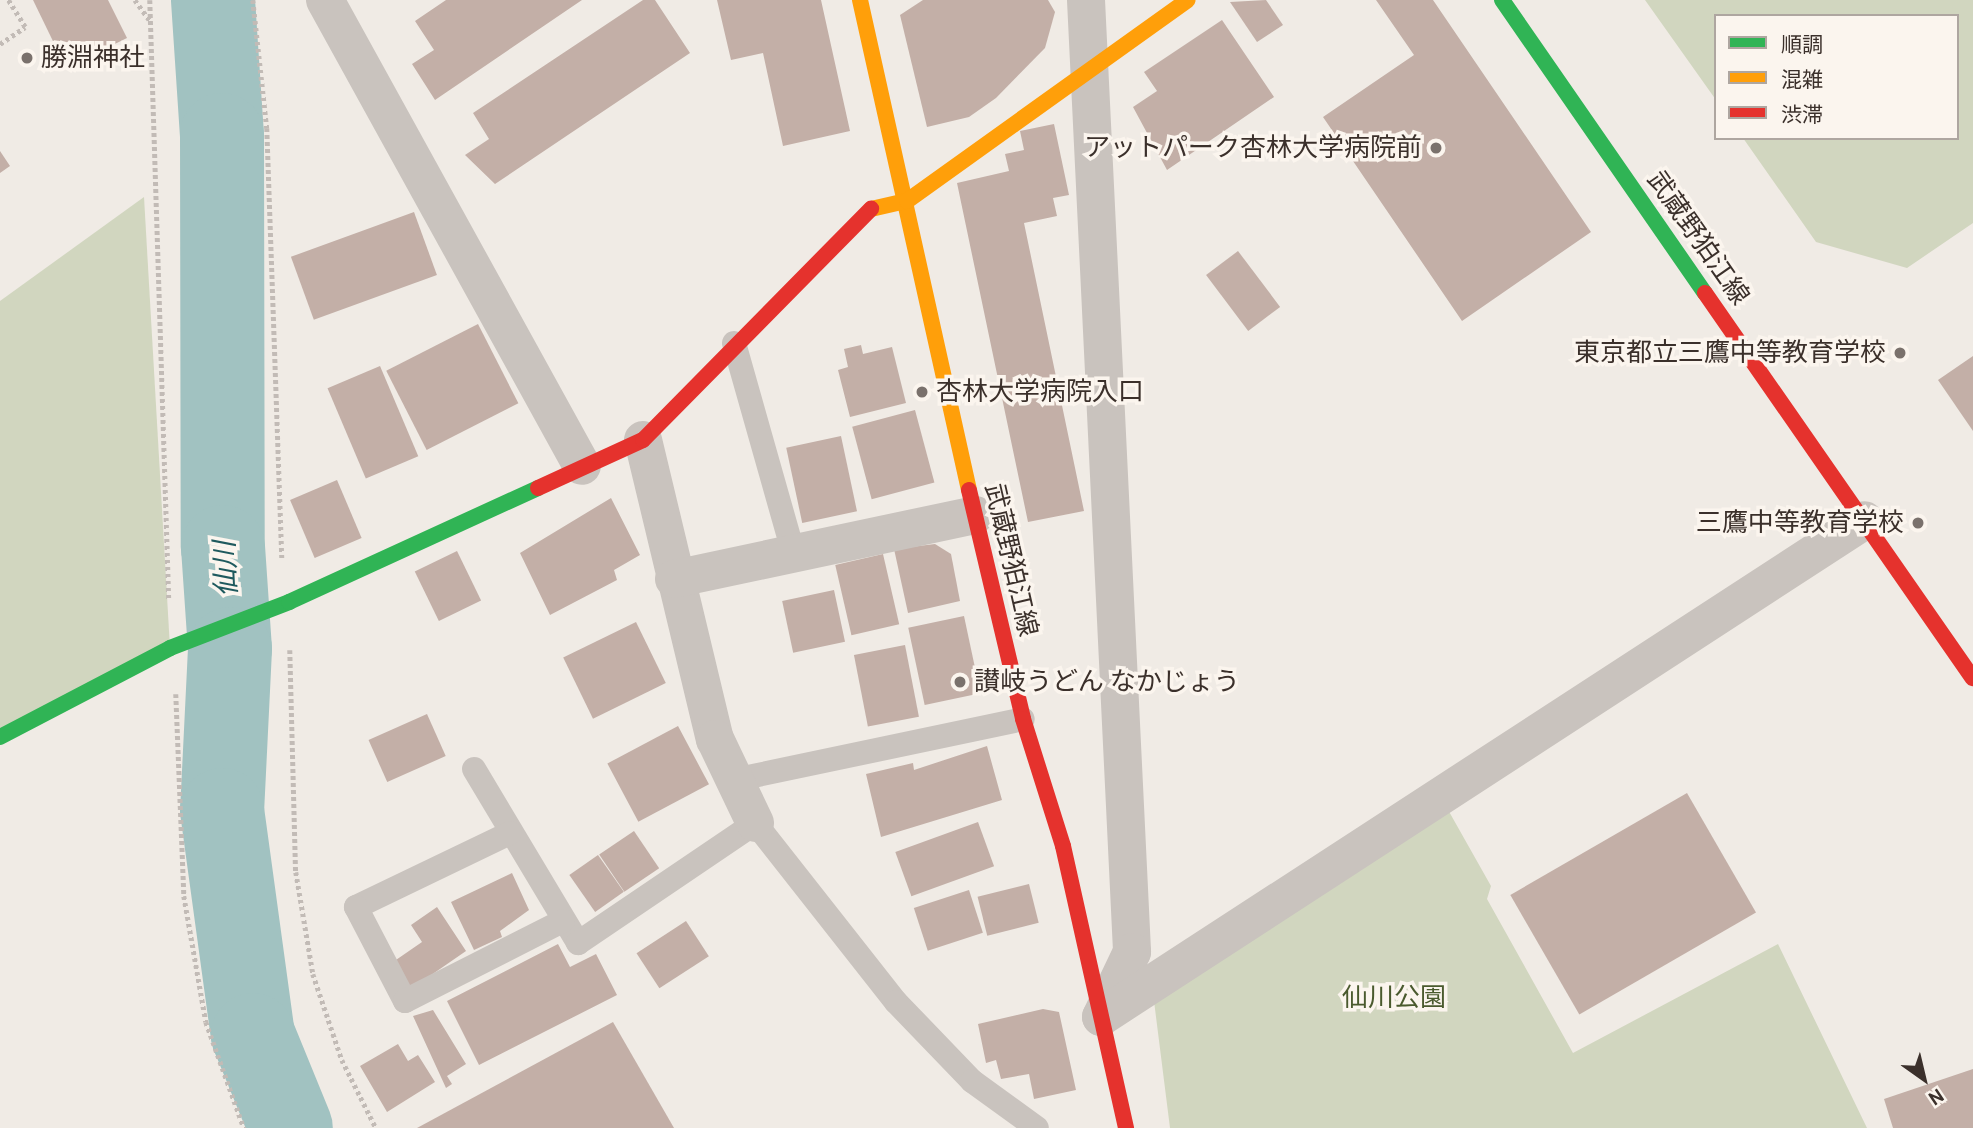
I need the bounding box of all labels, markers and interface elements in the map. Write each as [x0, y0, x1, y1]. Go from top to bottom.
legend [1714, 14, 1959, 140]
text: 順調 [1781, 32, 1823, 57]
place label: 勝淵神社 [41, 42, 145, 74]
marker: 勝淵神社 [19, 50, 35, 66]
text: 混雑 [1781, 67, 1823, 92]
text: 渋滞 [1781, 102, 1823, 127]
place label: アットパーク杏林大学病院前 [1084, 132, 1422, 164]
marker: アットパーク杏林大学病院前 [1428, 140, 1444, 156]
street label: 武蔵野狛江線 [1640, 165, 1756, 311]
place label: 東京都立三鷹中等教育学校 [1574, 337, 1886, 369]
marker: 東京都立三鷹中等教育学校 [1892, 345, 1908, 361]
place label: 杏林大学病院入口 [936, 376, 1144, 408]
marker: 杏林大学病院入口 [914, 384, 930, 400]
street label: 武蔵野狛江線 [978, 480, 1044, 640]
place label: 三鷹中等教育学校 [1696, 507, 1904, 539]
marker: 三鷹中等教育学校 [1910, 515, 1926, 531]
water label: 仙川 [207, 540, 243, 598]
place label: 讃岐うどん なかじょう [974, 666, 1240, 698]
marker: 讃岐うどん なかじょう [952, 674, 968, 690]
park label: 仙川公園 [1342, 982, 1446, 1014]
north arrow [1889, 1044, 1959, 1114]
text: N [1924, 1084, 1948, 1110]

